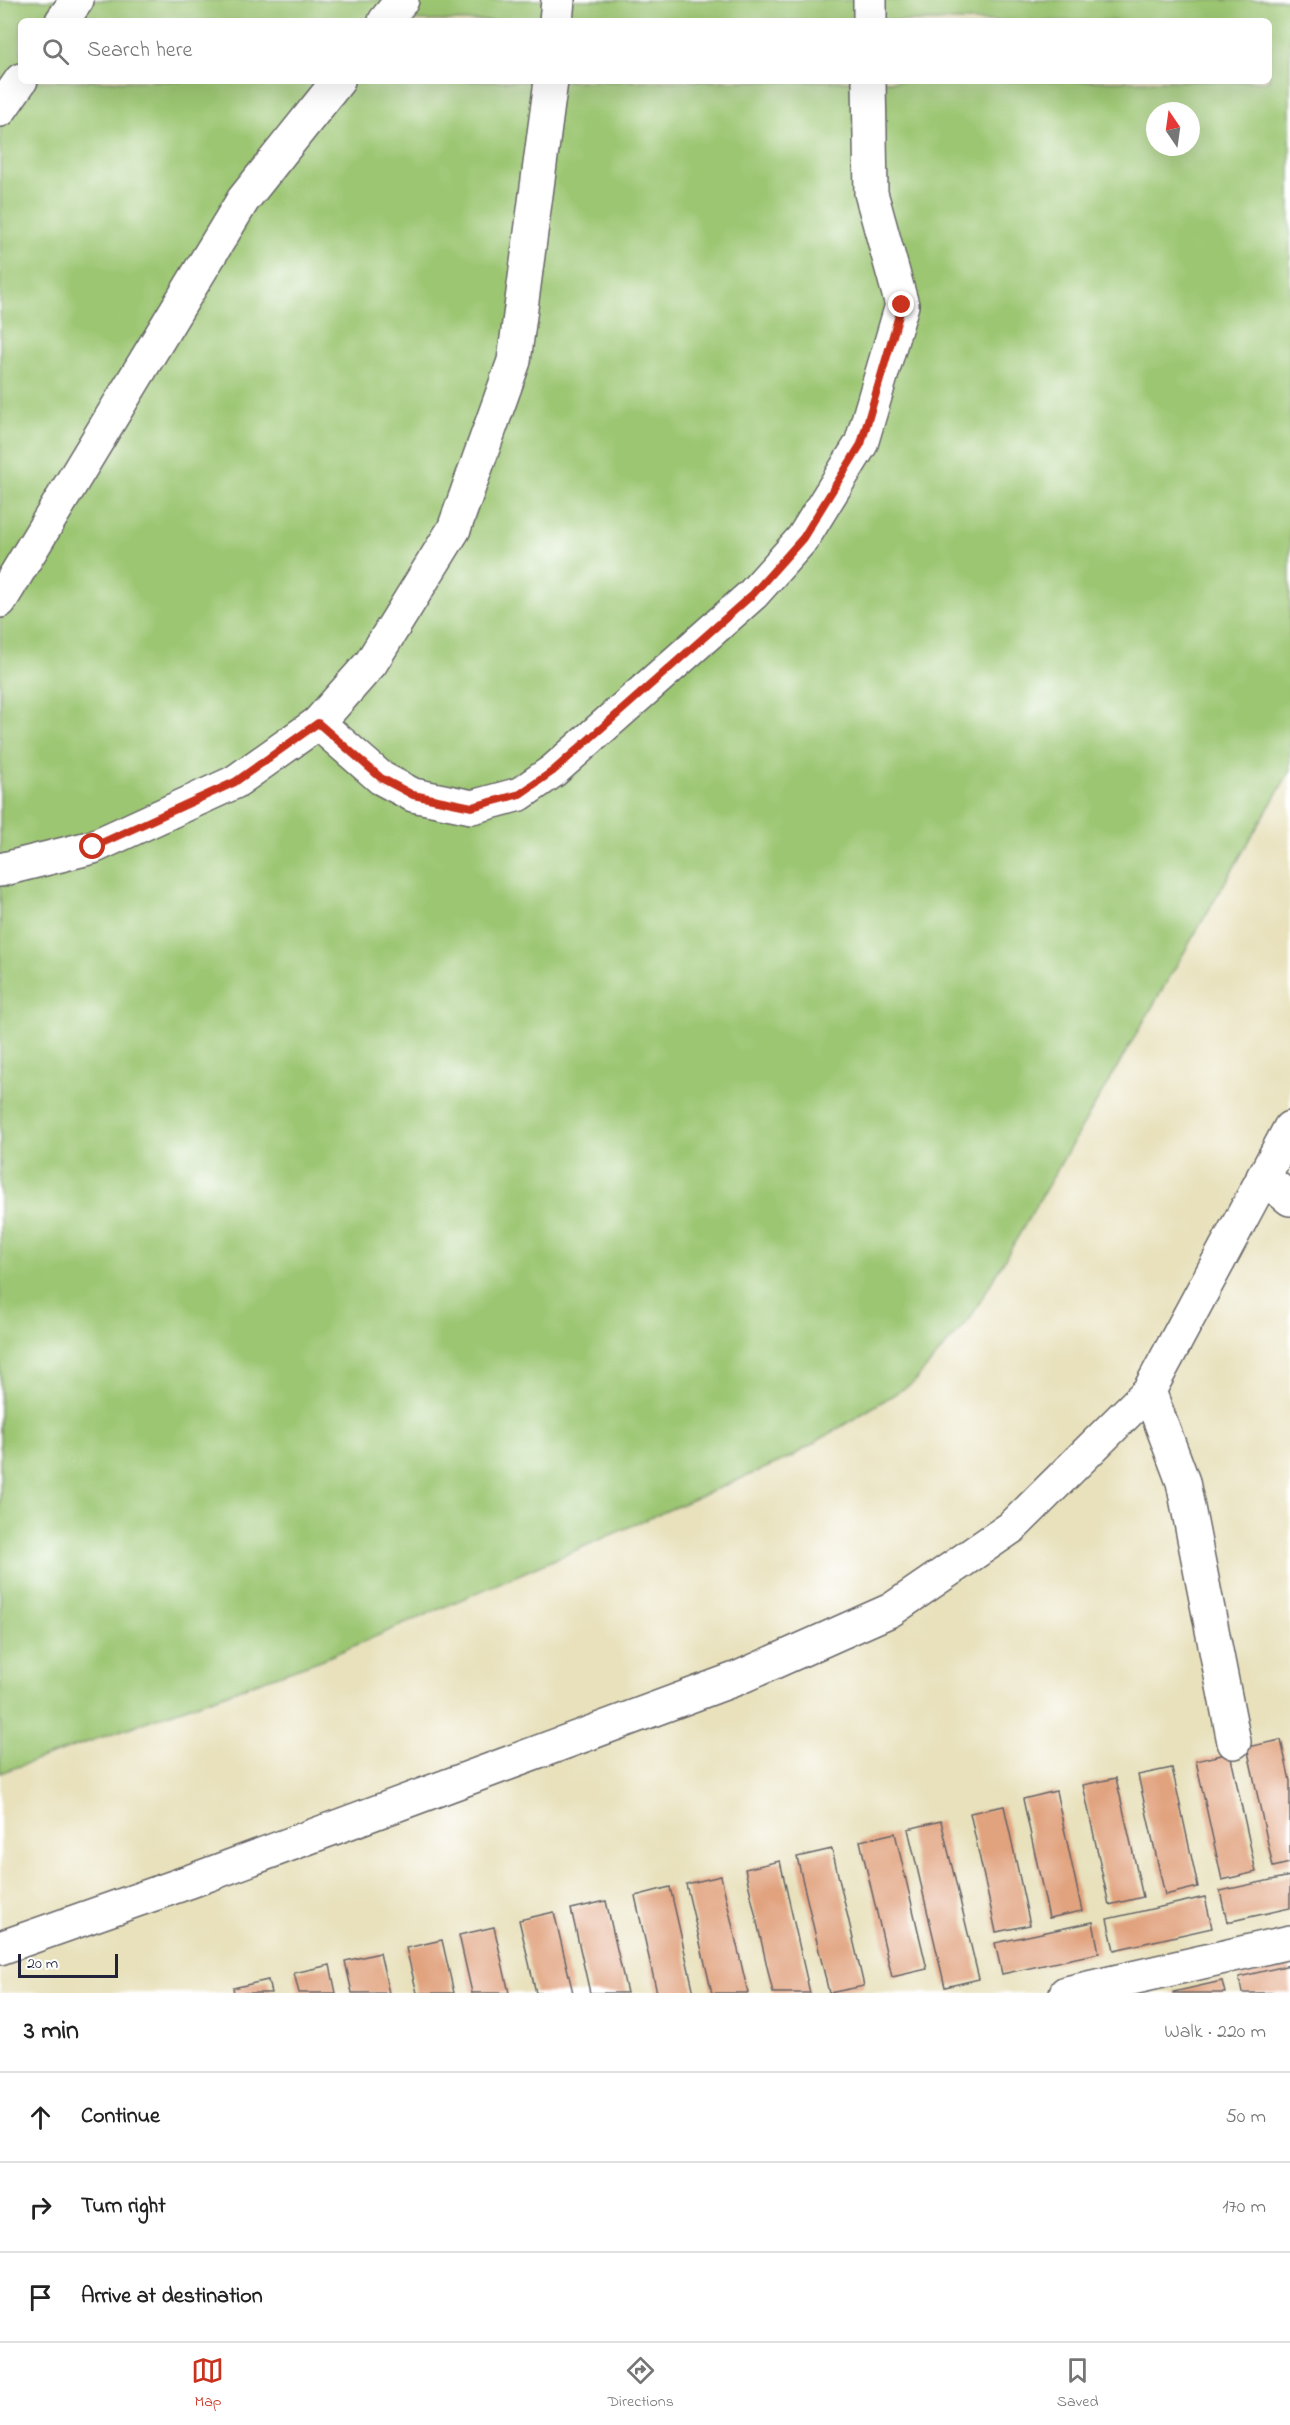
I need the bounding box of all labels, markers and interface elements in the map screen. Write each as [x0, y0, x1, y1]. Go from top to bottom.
search box [18, 18, 1272, 84]
icon: search [39, 35, 72, 68]
text: Search here [87, 35, 192, 67]
north arrow [1146, 102, 1200, 156]
route end [888, 291, 914, 317]
route start [79, 833, 105, 859]
scale bar [18, 1951, 118, 1978]
text: 20 m [27, 1952, 58, 1976]
text: 3 min [24, 2013, 79, 2051]
text: Walk · 220 m [1164, 2018, 1266, 2047]
icon: ahead [24, 2101, 57, 2134]
text: Continue [81, 2101, 160, 2133]
text: 50 m [1225, 2103, 1266, 2132]
icon: right [24, 2191, 57, 2224]
text: Turn right [81, 2191, 166, 2223]
text: 170 m [1222, 2193, 1266, 2222]
icon: arrive [24, 2281, 57, 2314]
text: Arrive at destination [81, 2281, 263, 2313]
tab: Map [191, 2354, 224, 2414]
tab: Directions [607, 2354, 674, 2414]
tab: Saved [1057, 2354, 1099, 2414]

